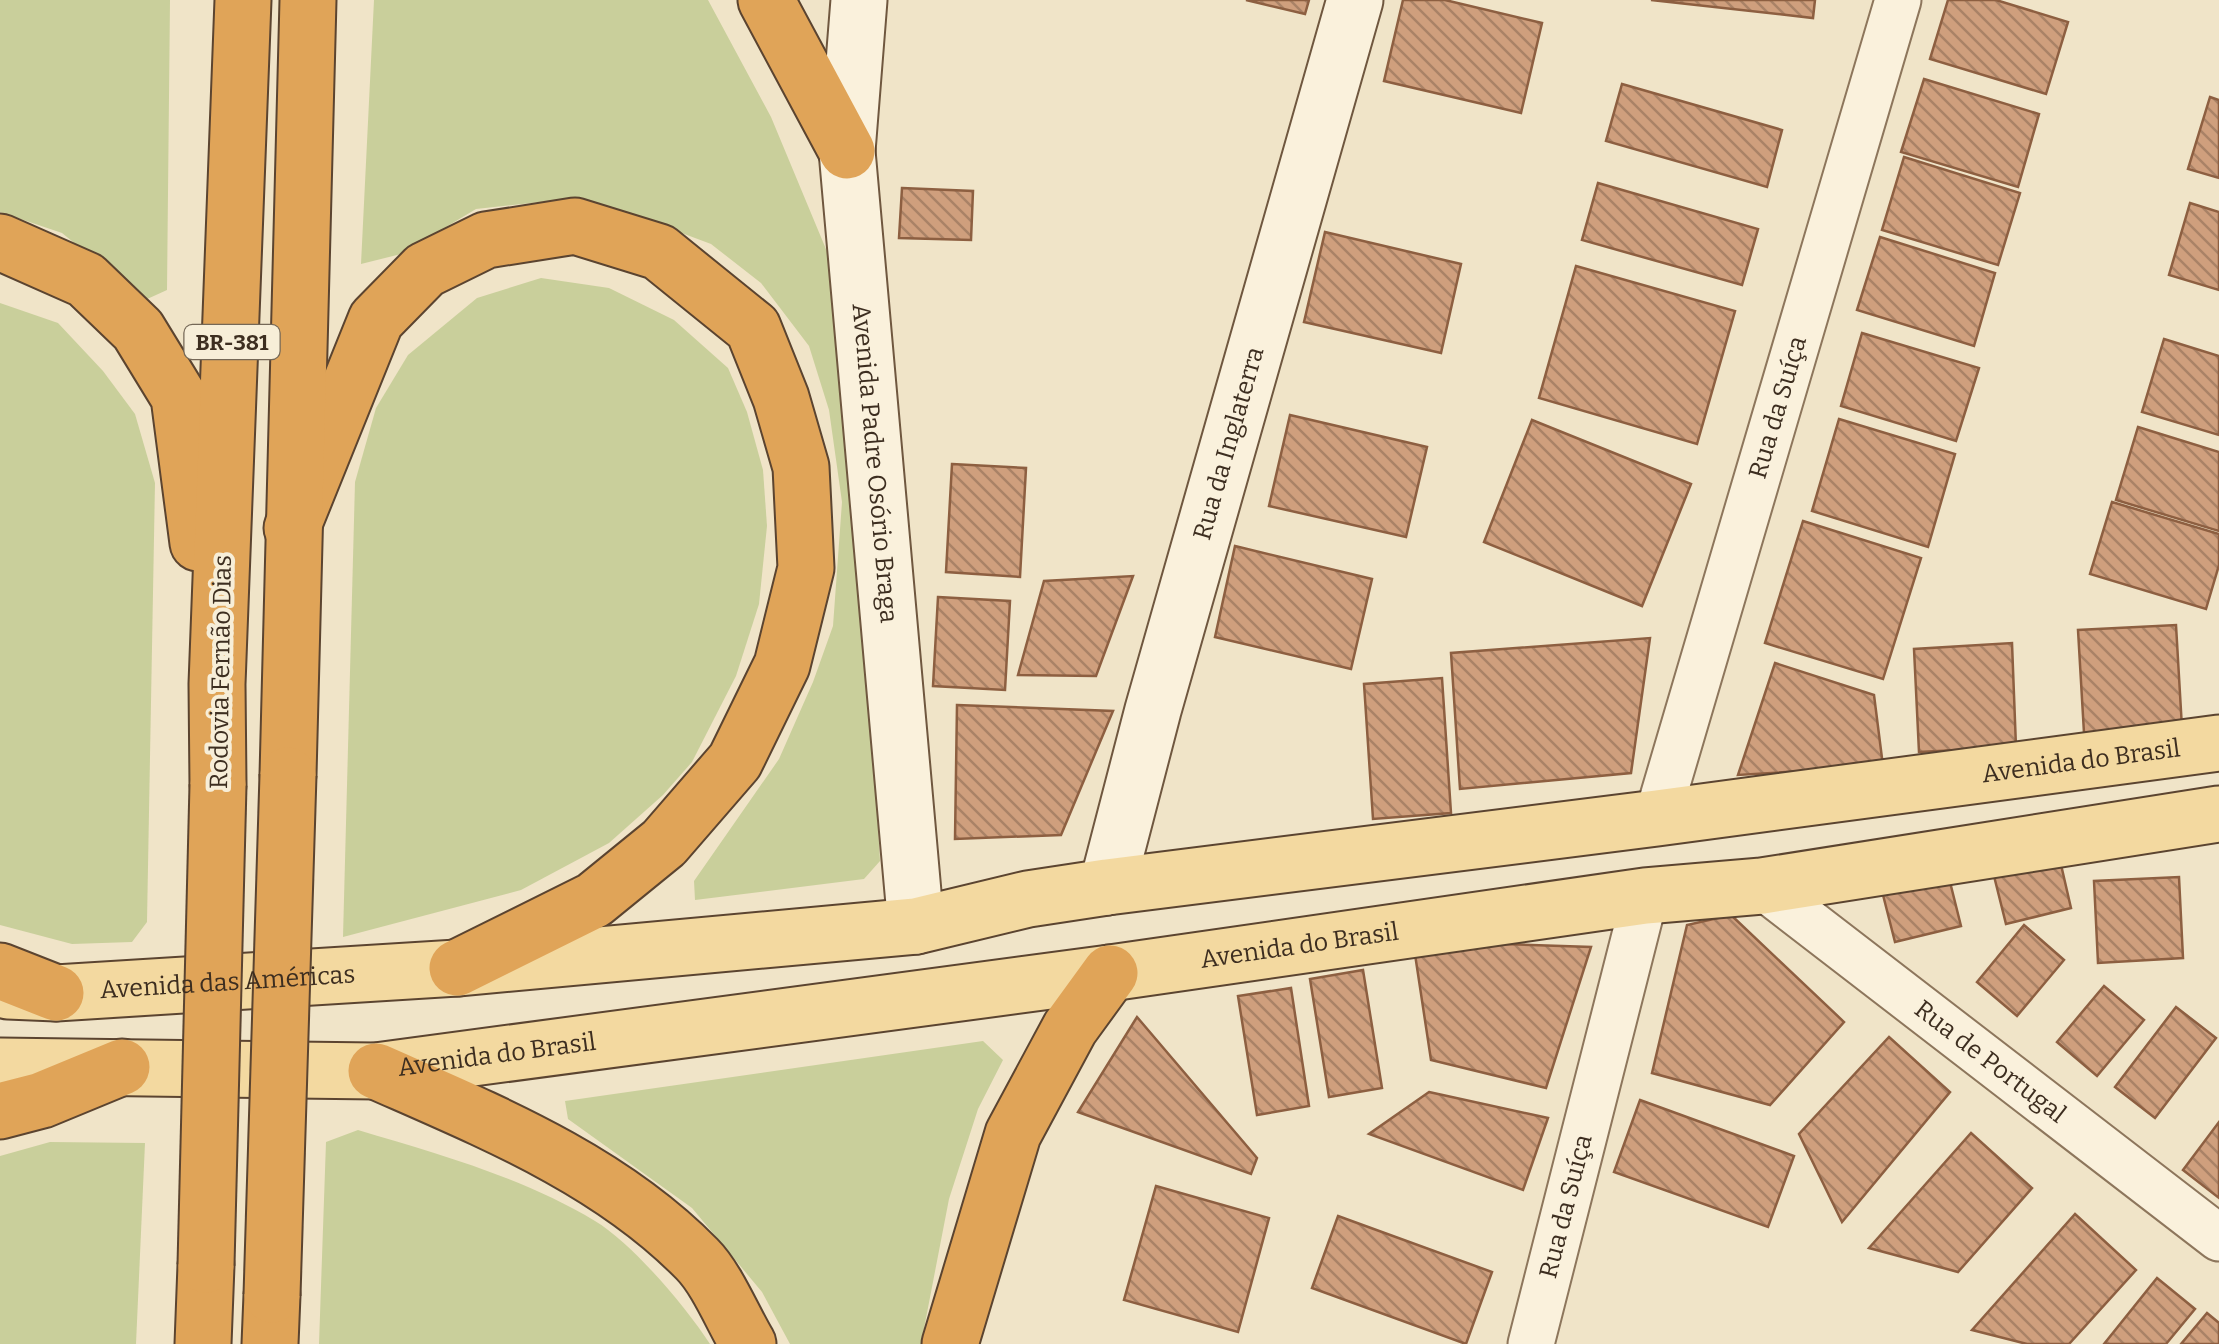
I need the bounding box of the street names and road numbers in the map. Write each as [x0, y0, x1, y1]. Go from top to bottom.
street label: Avenida Padre Osório Braga [846, 302, 904, 625]
road number: BR-381 [184, 325, 280, 359]
street label: Rua da Suíça [1743, 332, 1813, 482]
street label: Rua da Inglaterra [1187, 343, 1271, 543]
street label: Rodovia Fernão Dias [204, 555, 238, 789]
street label: Avenida do Brasil [1980, 733, 2182, 789]
street label: Avenida do Brasil [1198, 917, 1401, 975]
street label: Avenida das Américas [99, 959, 356, 1005]
street label: Rua de Portugal [1909, 994, 2072, 1129]
street label: Avenida do Brasil [396, 1027, 598, 1083]
street label: Rua da Suíça [1533, 1131, 1599, 1281]

